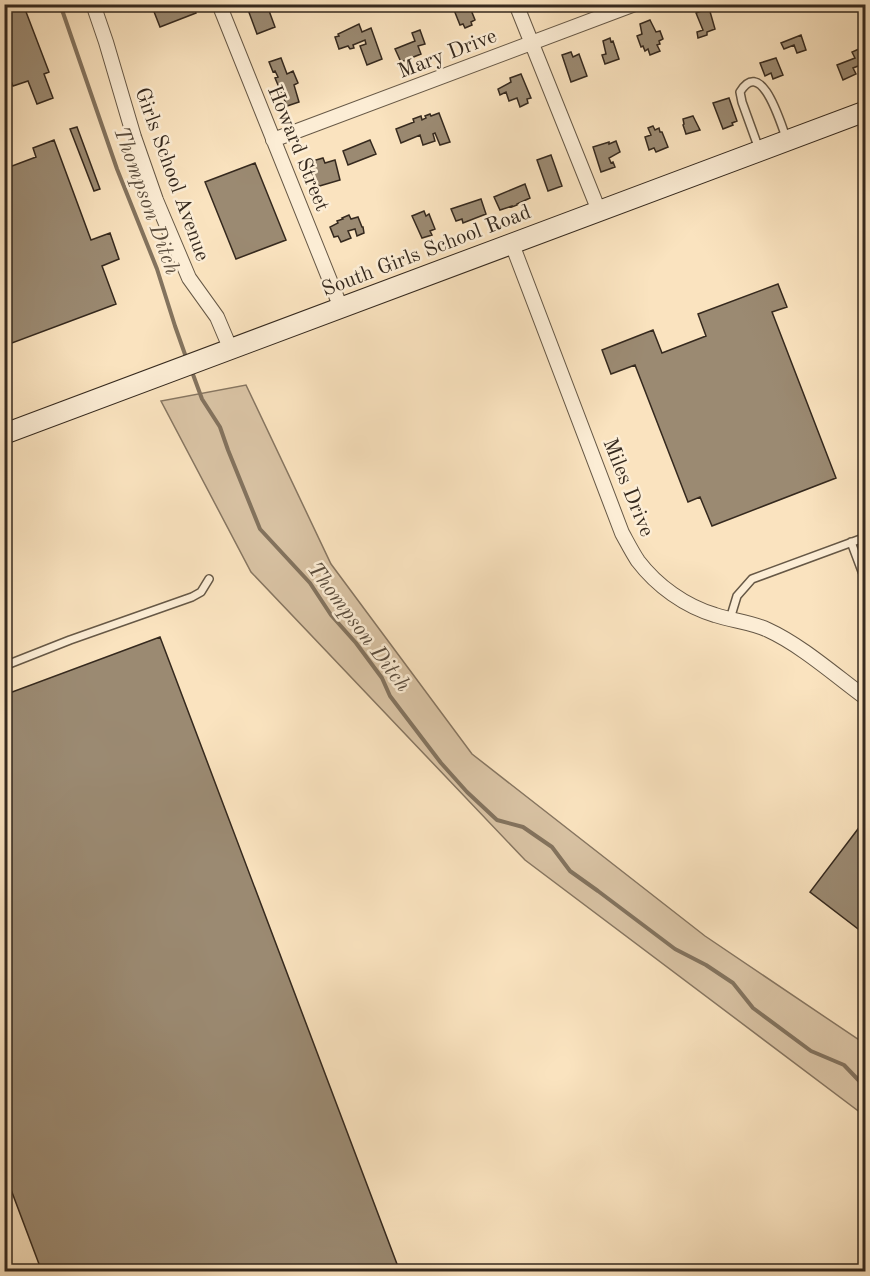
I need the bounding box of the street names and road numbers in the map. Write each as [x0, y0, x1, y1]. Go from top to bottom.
street label: Mary Drive [395, 26, 500, 83]
street label: Howard Street [263, 83, 332, 214]
street label: Girls School Avenue [130, 85, 213, 264]
street label: South Girls School Road [319, 202, 534, 301]
street label: Miles Drive [598, 435, 657, 540]

